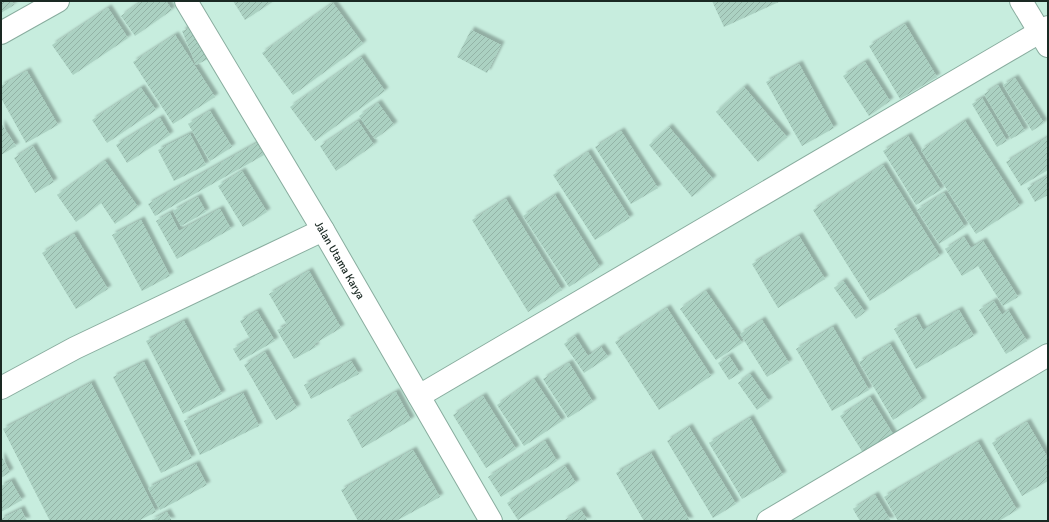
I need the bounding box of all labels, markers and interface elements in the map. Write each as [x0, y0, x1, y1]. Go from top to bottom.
street label: Jalan Utama Karya [312, 219, 367, 302]

